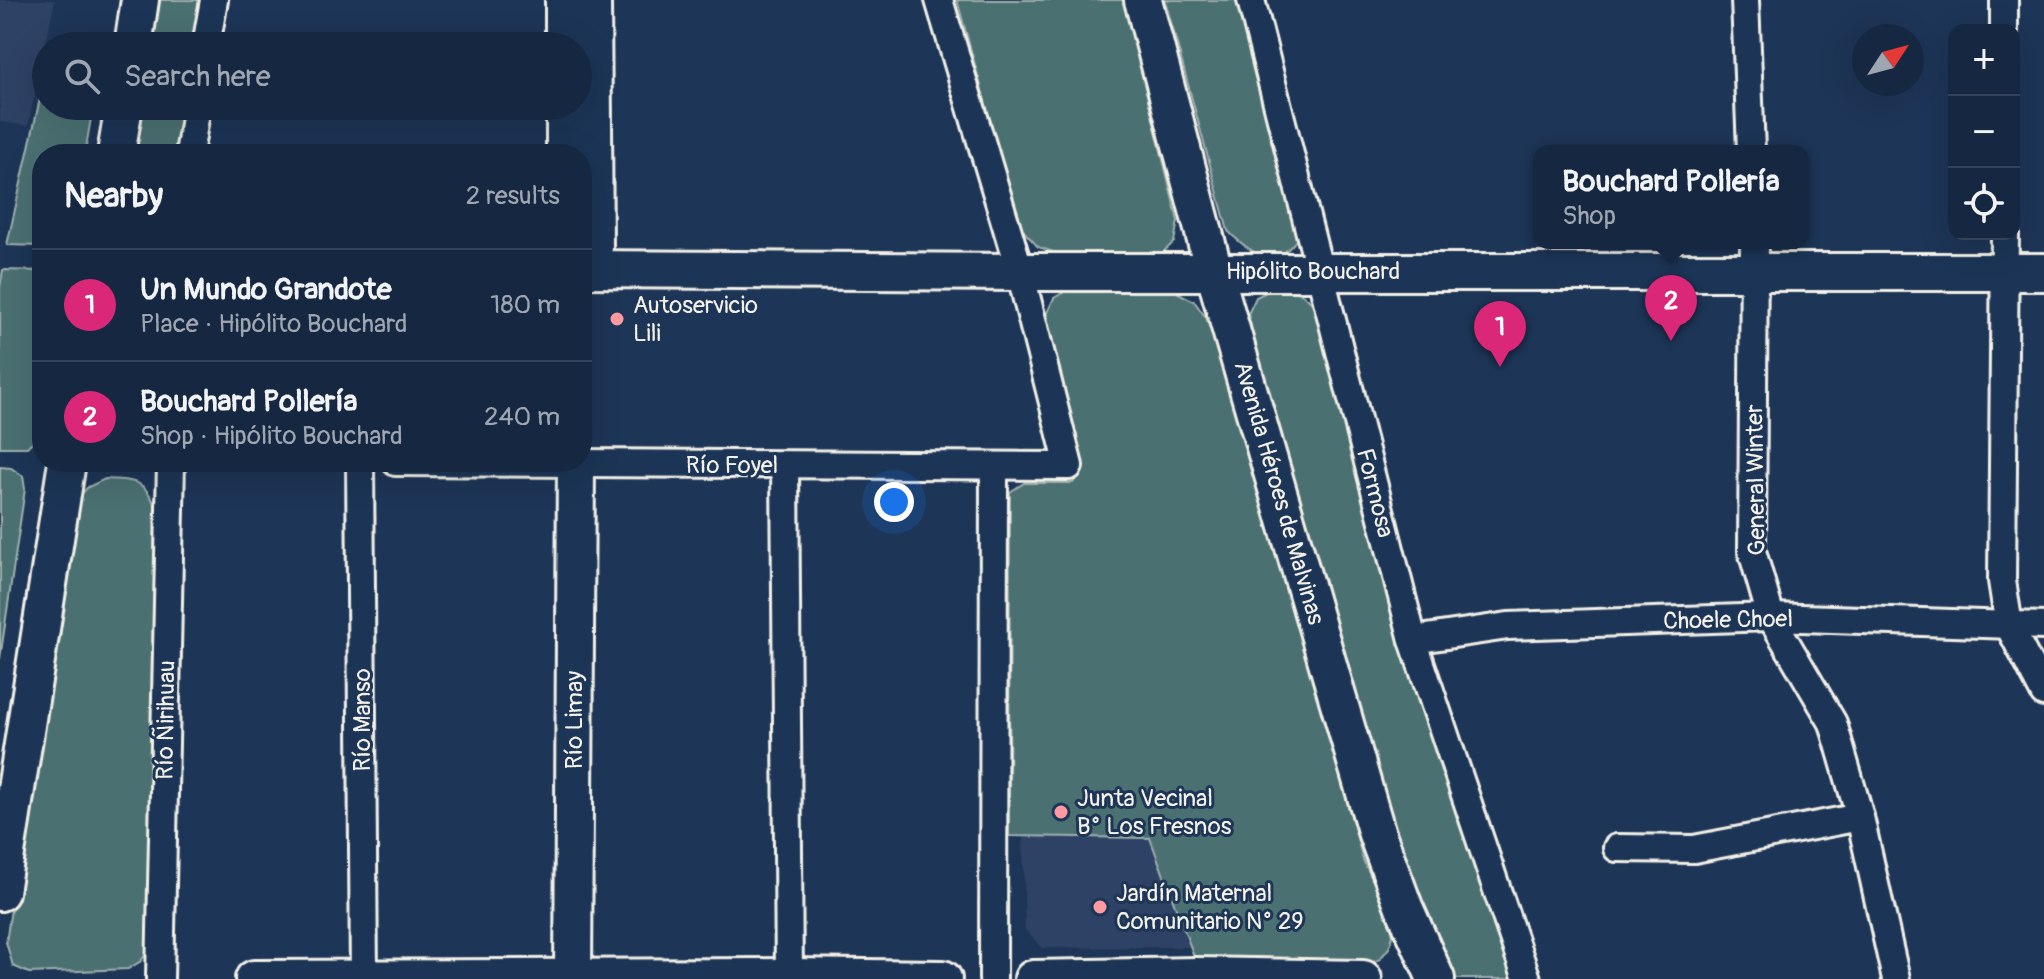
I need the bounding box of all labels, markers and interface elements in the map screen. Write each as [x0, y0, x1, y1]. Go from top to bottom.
north arrow [1852, 24, 1924, 96]
map controls [1948, 24, 2020, 240]
button: + [1948, 24, 2020, 96]
search box [32, 32, 592, 120]
icon: search [60, 54, 104, 98]
text: Search here [124, 58, 271, 95]
button: − [1948, 96, 2020, 168]
popup [1533, 145, 1809, 249]
text: Bouchard Pollería [1562, 163, 1780, 200]
button: locate [1948, 168, 2020, 240]
text: Nearby [64, 175, 163, 218]
text: 2 results [466, 180, 560, 212]
text: Shop [1562, 200, 1616, 232]
street label: Hipólito Bouchard [1226, 257, 1400, 286]
text: Un Mundo Grandote [140, 271, 391, 308]
pin: 2 [1645, 275, 1697, 341]
text: 1 [85, 289, 95, 321]
text: 180 m [490, 289, 560, 321]
place label: Autoservicio Lili [633, 291, 758, 348]
pin: 1 [1474, 301, 1526, 367]
text: Place · Hipólito Bouchard [140, 308, 408, 340]
marker: Autoservicio Lili [608, 310, 626, 328]
street label: Avenida Héroes de Malvinas [1228, 358, 1331, 628]
text: Bouchard Pollería [140, 383, 358, 420]
text: 2 [83, 401, 97, 433]
text: 240 m [484, 401, 560, 433]
street label: General Winter [1740, 404, 1772, 556]
text: Shop · Hipólito Bouchard [140, 420, 403, 452]
street label: Formosa [1350, 445, 1400, 541]
street label: Río Foyel [686, 451, 778, 480]
your location [874, 482, 914, 522]
street label: Choele Choel [1663, 604, 1793, 636]
street label: Río Ñirihuau [150, 660, 182, 780]
street label: Río Manso [348, 668, 377, 772]
street label: Río Limay [560, 671, 589, 769]
place label: Junta Vecinal B° Los Fresnos [1077, 784, 1232, 841]
marker: Junta Vecinal B° Los Fresnos [1052, 803, 1070, 821]
place label: Jardín Maternal Comunitario N° 29 [1116, 879, 1304, 936]
marker: Jardín Maternal Comunitario N° 29 [1091, 898, 1109, 916]

